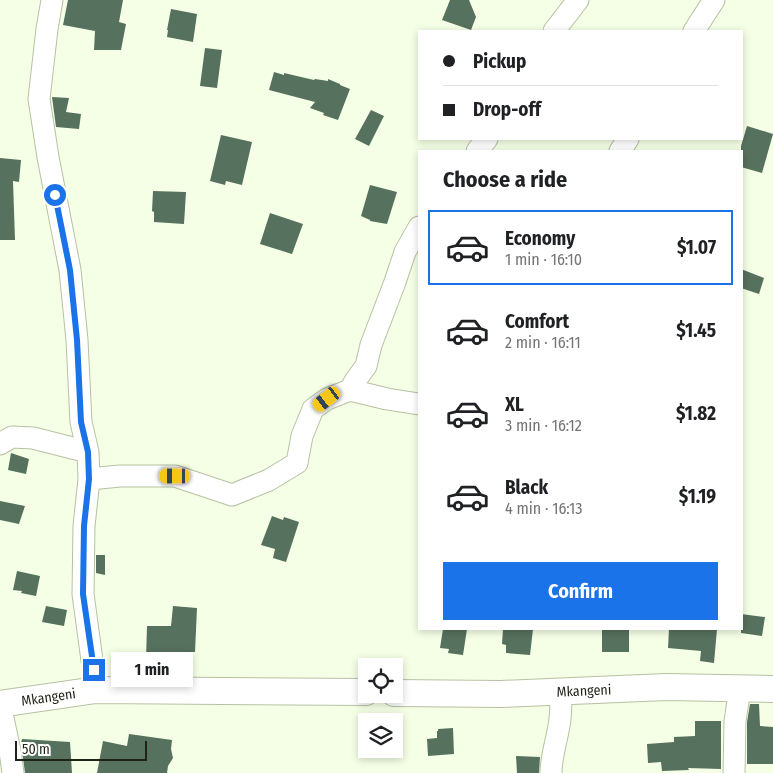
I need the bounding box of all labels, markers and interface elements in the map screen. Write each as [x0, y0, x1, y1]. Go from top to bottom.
text: Pickup [473, 50, 526, 73]
text: Drop-off [473, 98, 541, 121]
text: Choose a ride [443, 166, 567, 193]
route start [44, 184, 66, 206]
icon: car [445, 225, 490, 270]
text: Economy [505, 227, 575, 250]
text: $1.07 [677, 236, 716, 259]
text: 1 min · 16:10 [505, 250, 582, 269]
icon: car [445, 308, 490, 353]
text: Comfort [505, 310, 569, 333]
text: $1.45 [676, 319, 716, 342]
text: 2 min · 16:11 [505, 333, 581, 352]
car [310, 384, 343, 414]
icon: car [445, 391, 490, 436]
text: XL [505, 393, 524, 416]
text: $1.82 [676, 402, 716, 425]
text: 3 min · 16:12 [505, 416, 582, 435]
car [160, 469, 190, 484]
icon: car [445, 474, 490, 519]
text: Black [505, 476, 548, 499]
text: $1.19 [679, 485, 716, 508]
text: 4 min · 16:13 [505, 499, 583, 518]
button: Confirm [443, 562, 718, 620]
callout: 1 min [112, 652, 194, 688]
map controls [358, 658, 403, 758]
button: locate [358, 658, 403, 703]
route end [83, 659, 105, 681]
text: 1 min [135, 660, 169, 679]
street label: Mkangeni [556, 681, 612, 701]
street label: Mkangeni [20, 685, 77, 710]
button: layers [358, 713, 403, 758]
scale bar [15, 738, 148, 761]
text: 50 m [22, 741, 50, 758]

